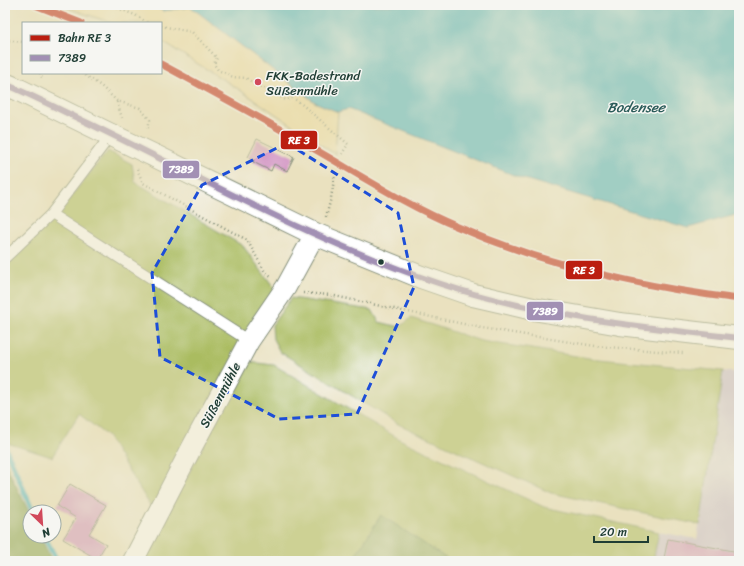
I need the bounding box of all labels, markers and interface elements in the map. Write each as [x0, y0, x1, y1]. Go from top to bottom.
legend [22, 22, 162, 74]
text: Bahn RE 3 [58, 27, 112, 49]
text: 7389 [58, 47, 86, 69]
place label: FKK-Badestrand Süßenmühle [266, 64, 361, 102]
marker: FKK-Badestrand Süßenmühle [253, 77, 263, 87]
water label: Bodensee [607, 95, 667, 120]
line badge: RE 3 [280, 130, 318, 150]
text: RE 3 [287, 131, 311, 150]
line badge: 7389 [162, 160, 200, 179]
text: 7389 [168, 160, 194, 179]
unlabelled marker [376, 257, 386, 267]
line badge: RE 3 [565, 260, 603, 280]
text: RE 3 [572, 261, 596, 280]
line badge: 7389 [526, 301, 564, 321]
text: 7389 [532, 302, 558, 321]
street label: Süßenmühle [193, 358, 247, 432]
north arrow [22, 504, 62, 544]
scale bar [594, 518, 648, 544]
text: 20 m [600, 521, 627, 543]
text: N [38, 522, 54, 543]

